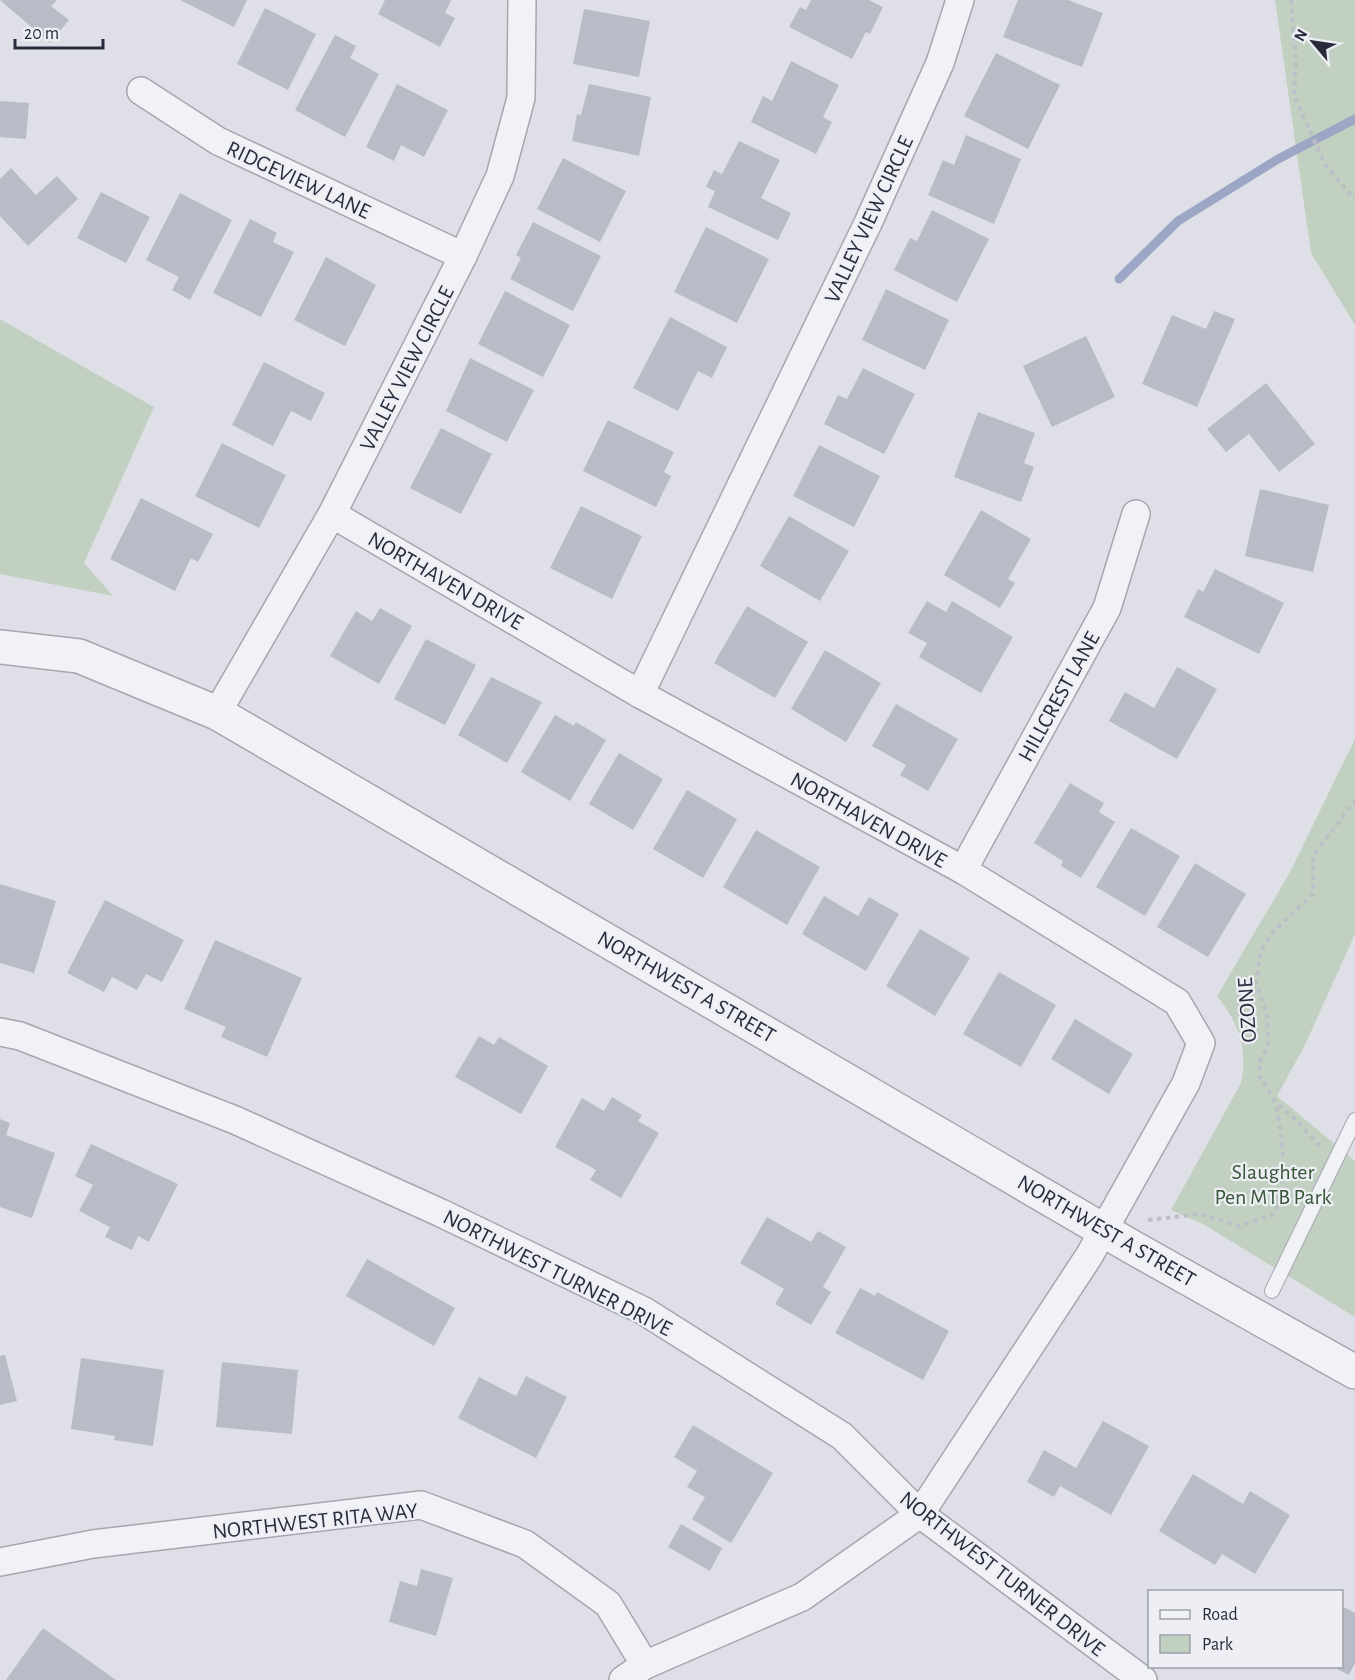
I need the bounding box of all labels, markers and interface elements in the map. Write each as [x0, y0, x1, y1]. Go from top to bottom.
scale bar [15, 12, 104, 50]
north arrow [1283, 12, 1343, 72]
text: 20 m [24, 25, 59, 43]
text: N [1291, 26, 1310, 44]
street label: VALLEY VIEW CIRCLE [821, 132, 917, 306]
street label: RIDGEVIEW LANE [223, 137, 374, 223]
street label: VALLEY VIEW CIRCLE [356, 282, 458, 454]
street label: NORTHAVEN DRIVE [364, 528, 527, 634]
street label: HILLCREST LANE [1014, 628, 1104, 765]
street label: NORTHAVEN DRIVE [787, 768, 951, 872]
street label: NORTHWEST A STREET [594, 927, 779, 1047]
street label: OZONE [1234, 976, 1260, 1043]
park label: Slaughter Pen MTB Park [1214, 1161, 1332, 1208]
street label: NORTHWEST A STREET [1014, 1171, 1199, 1291]
street label: NORTHWEST TURNER DRIVE [440, 1206, 676, 1340]
street label: NORTHWEST TURNER DRIVE [896, 1487, 1109, 1661]
street label: NORTHWEST RITA WAY [211, 1499, 419, 1543]
legend [1148, 1590, 1343, 1668]
text: Road [1202, 1606, 1238, 1624]
text: Park [1202, 1636, 1234, 1654]

